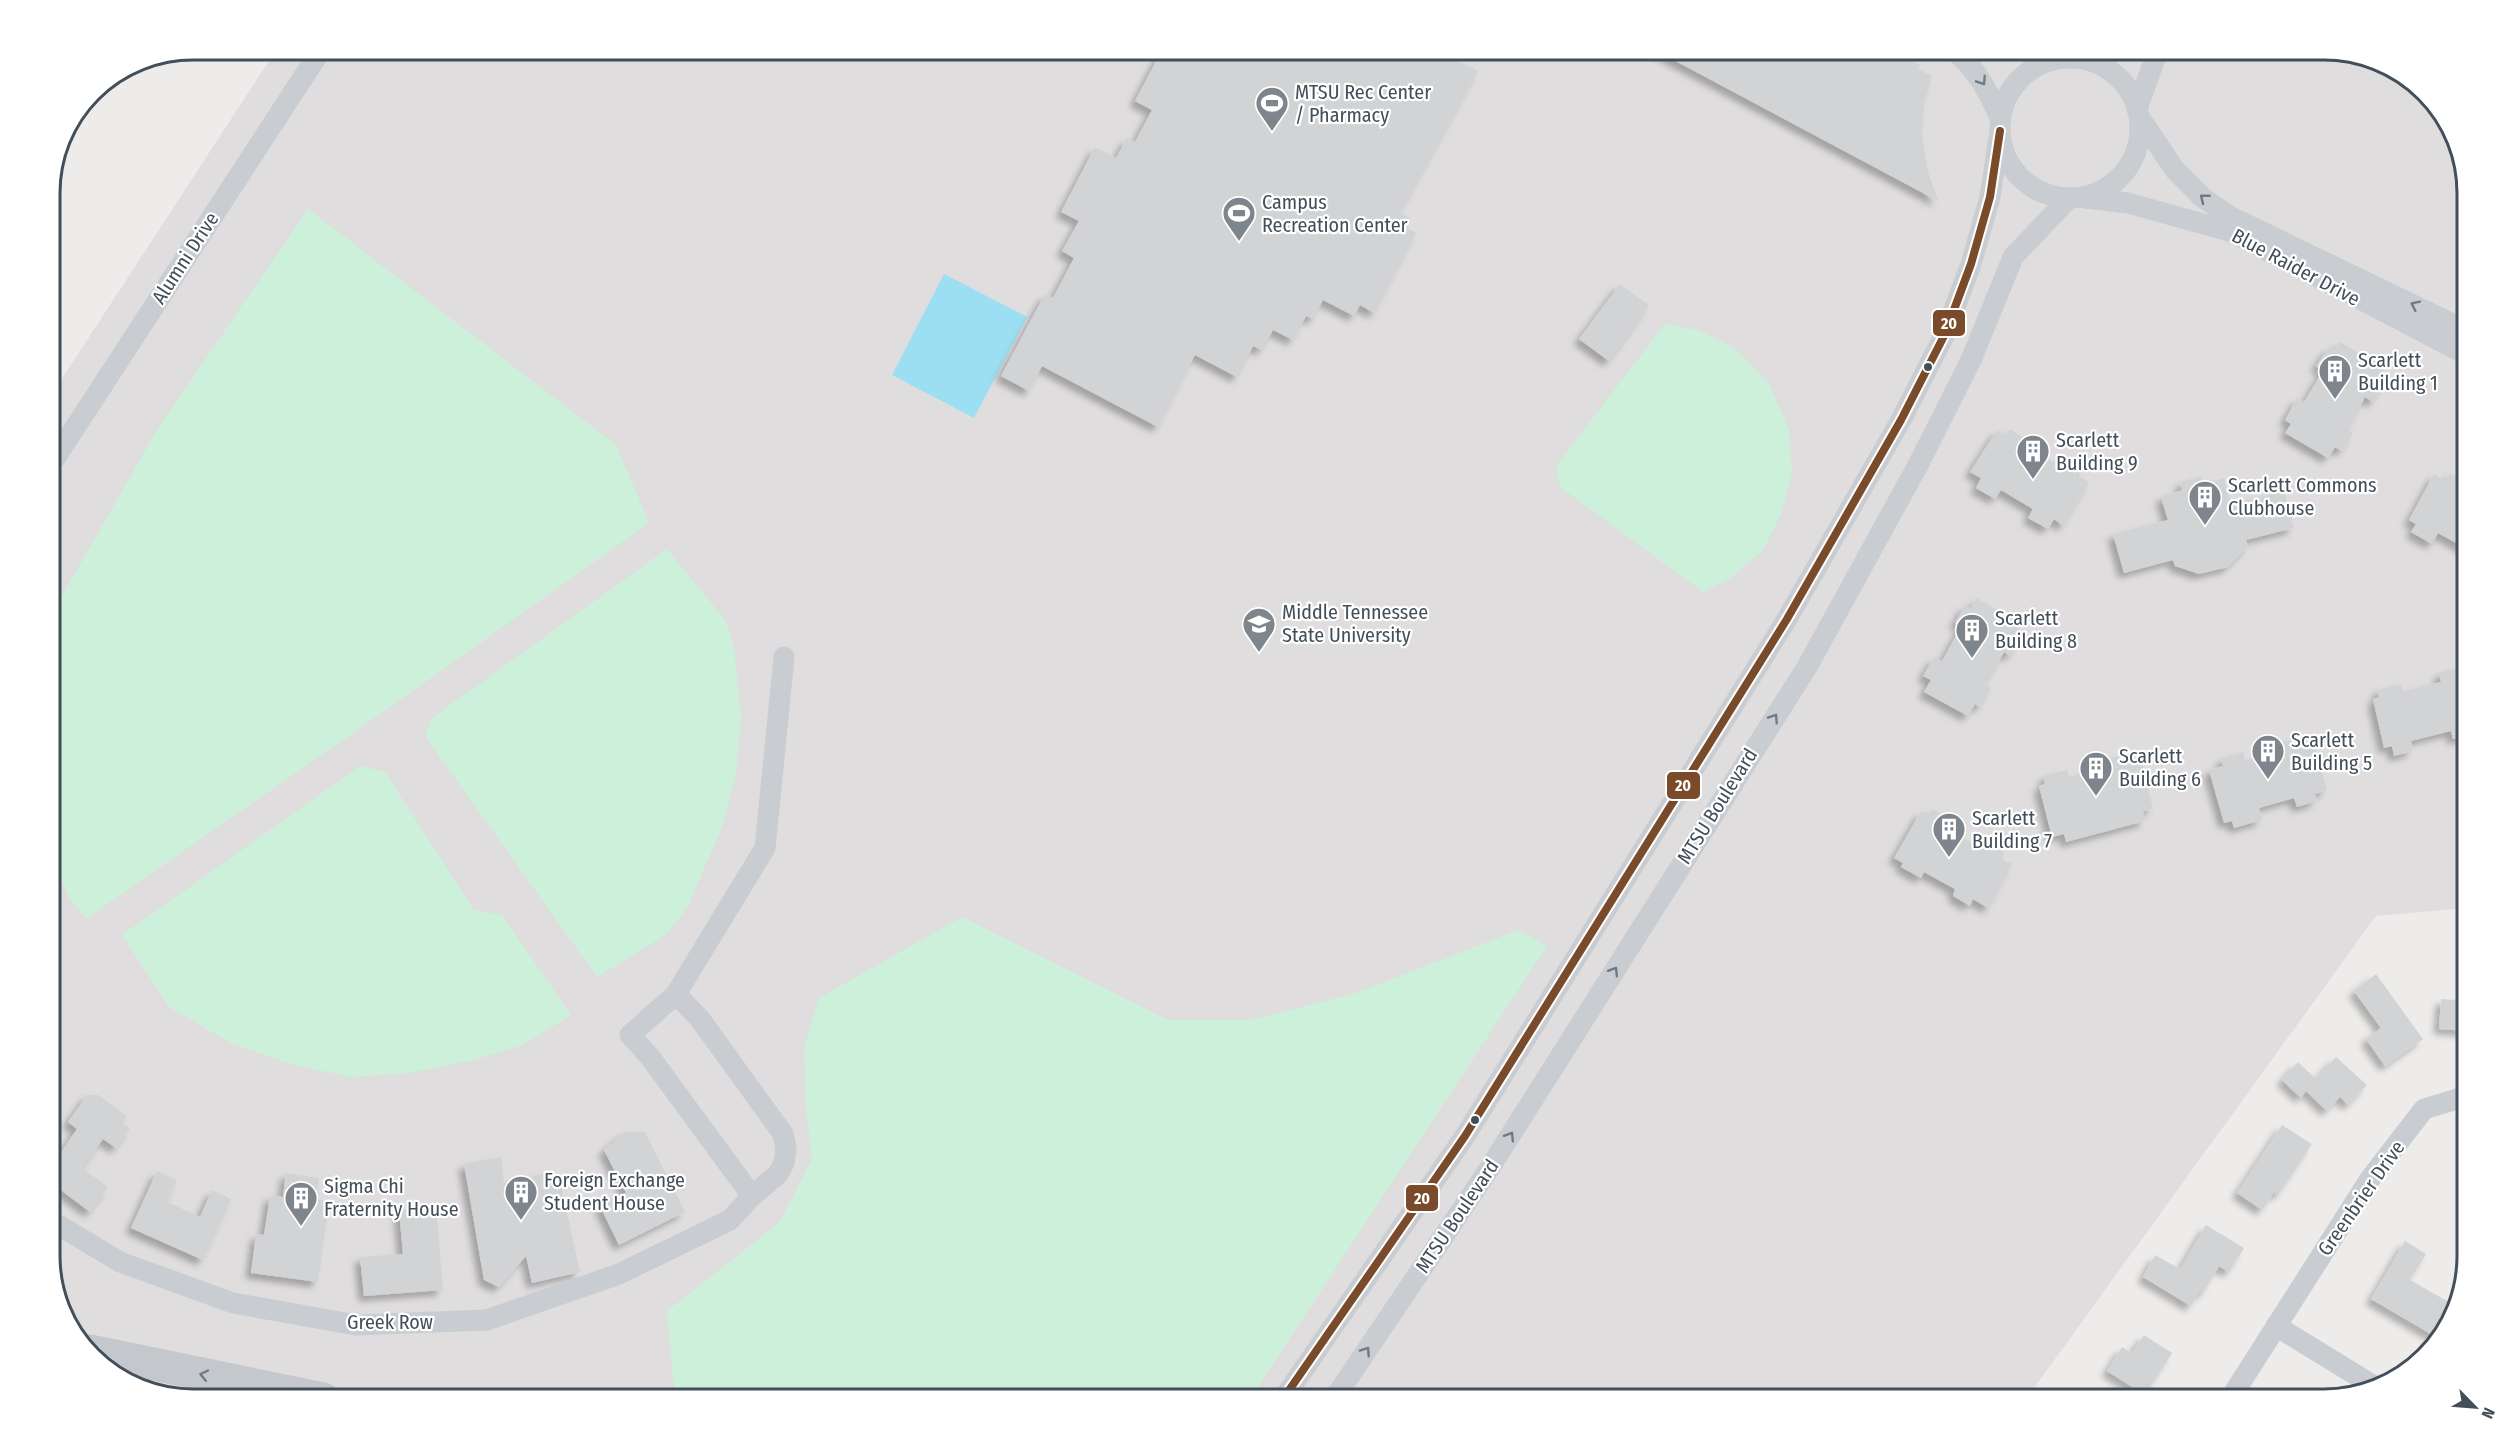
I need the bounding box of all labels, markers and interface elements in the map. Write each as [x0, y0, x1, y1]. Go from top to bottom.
one-way arrow [1975, 75, 1986, 86]
place label: MTSU Rec Center / Pharmacy [1295, 80, 1431, 127]
sports icon: MTSU Rec Center / Pharmacy [1254, 85, 1290, 132]
place label: Campus Recreation Center [1262, 190, 1408, 237]
one-way arrow [2200, 194, 2211, 205]
sports icon: Campus Recreation Center [1221, 195, 1257, 242]
street label: Alumni Drive [147, 208, 223, 308]
street label: Blue Raider Drive [2228, 223, 2364, 311]
one-way arrow [2411, 300, 2422, 312]
line badge: 20 [1932, 309, 1966, 337]
text: 20 [1940, 314, 1957, 333]
place label: Scarlett Building 1 [2358, 348, 2438, 395]
building icon: Scarlett Building 1 [2317, 353, 2353, 400]
unlabelled marker [1922, 361, 1934, 373]
place label: Scarlett Building 9 [2056, 428, 2138, 475]
building icon: Scarlett Building 9 [2015, 433, 2051, 480]
place label: Scarlett Commons Clubhouse [2228, 473, 2377, 520]
building icon: Scarlett Commons Clubhouse [2187, 479, 2223, 526]
place label: Middle Tennessee State University [1282, 600, 1428, 647]
school or university icon: Middle Tennessee State University [1241, 606, 1277, 653]
place label: Scarlett Building 8 [1995, 606, 2077, 653]
building icon: Scarlett Building 8 [1954, 612, 1990, 659]
one-way arrow [1767, 714, 1778, 725]
place label: Scarlett Building 5 [2291, 728, 2372, 775]
building icon: Scarlett Building 5 [2250, 733, 2286, 780]
street label: MTSU Boulevard [1672, 744, 1762, 868]
place label: Scarlett Building 6 [2119, 744, 2201, 791]
building icon: Scarlett Building 6 [2078, 750, 2114, 797]
line badge: 20 [1666, 771, 1701, 800]
text: 20 [1674, 776, 1691, 795]
place label: Scarlett Building 7 [1972, 806, 2052, 853]
building icon: Scarlett Building 7 [1931, 811, 1967, 858]
one-way arrow [1606, 967, 1617, 978]
unlabelled marker [1469, 1114, 1481, 1126]
one-way arrow [1502, 1132, 1514, 1142]
street label: Greenbrier Drive [2313, 1136, 2409, 1260]
street label: MTSU Boulevard [1410, 1155, 1504, 1277]
place label: Foreign Exchange Student House [544, 1168, 685, 1215]
place label: Sigma Chi Fraternity House [324, 1174, 459, 1221]
building icon: Foreign Exchange Student House [503, 1174, 539, 1221]
building icon: Sigma Chi Fraternity House [283, 1180, 319, 1227]
line badge: 20 [1405, 1184, 1439, 1212]
text: 20 [1413, 1189, 1430, 1208]
street label: Greek Row [347, 1310, 433, 1334]
one-way arrow [1359, 1347, 1370, 1358]
one-way arrow [200, 1369, 210, 1382]
north arrow [2445, 1377, 2505, 1437]
text: N [2478, 1405, 2499, 1421]

